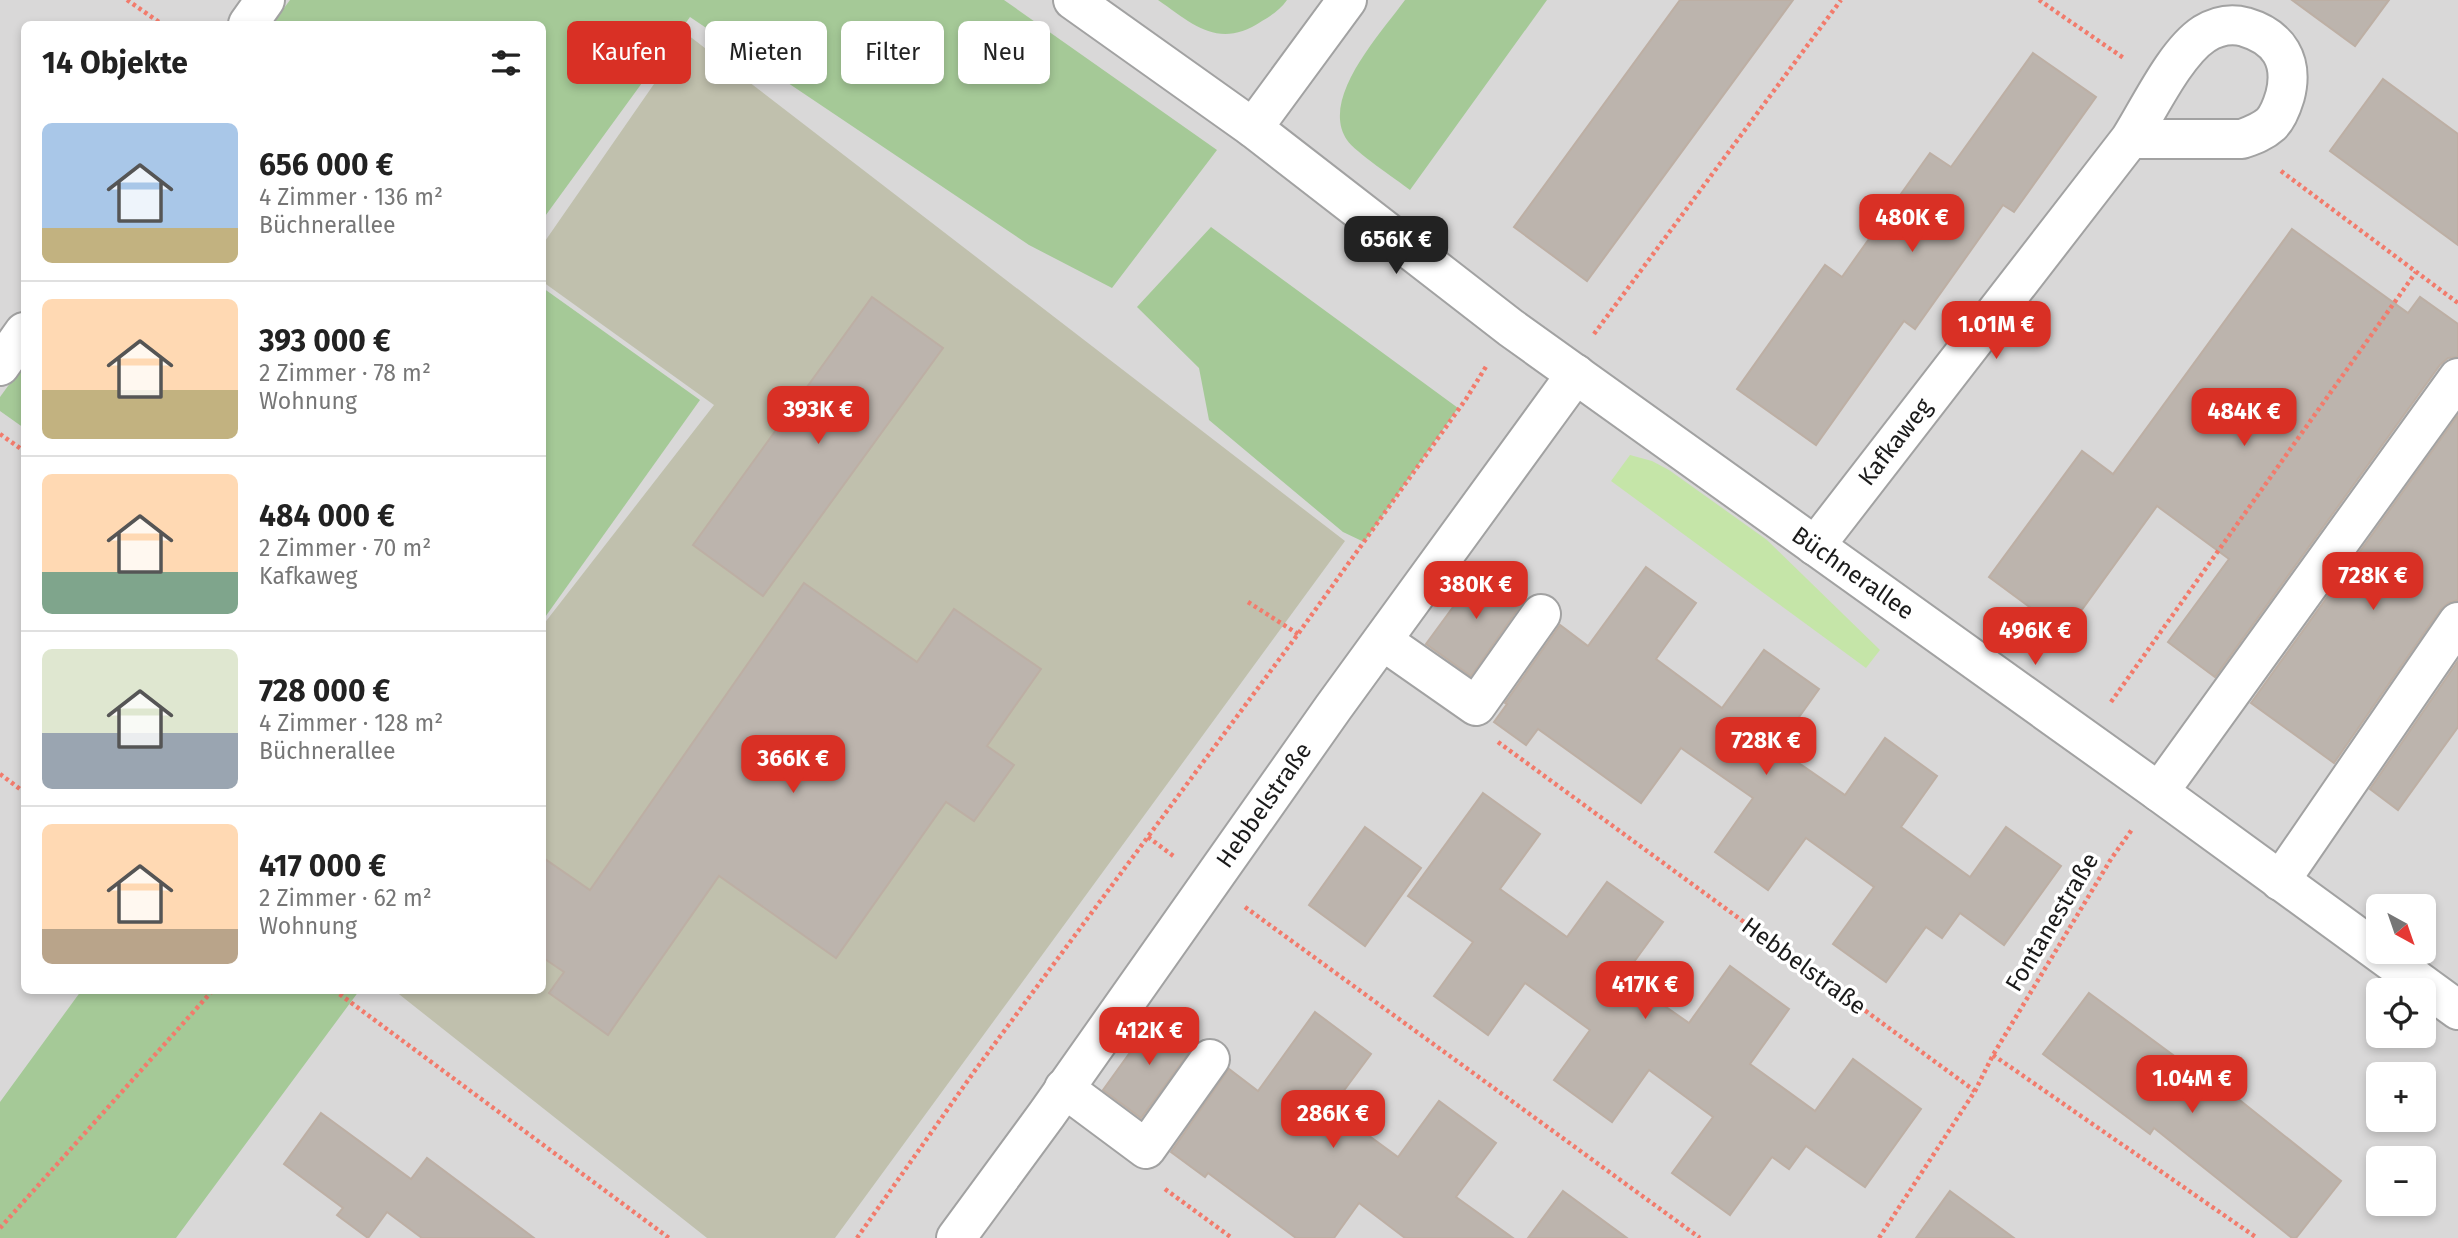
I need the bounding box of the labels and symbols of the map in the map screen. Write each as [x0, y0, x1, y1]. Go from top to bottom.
pin: 480K € [1855, 194, 1969, 254]
pin: 656K € [1339, 216, 1453, 276]
pin: 1.01M € [1931, 302, 2061, 361]
pin: 393K € [761, 386, 875, 446]
pin: 484K € [2187, 388, 2301, 448]
street label: Kafkaweg [1852, 393, 1938, 491]
street label: Büchnerallee [1787, 521, 1919, 625]
pin: 728K € [2316, 552, 2430, 612]
pin: 380K € [1419, 562, 1533, 621]
pin: 496K € [1978, 608, 2092, 667]
pin: 728K € [1709, 718, 1823, 777]
pin: 366K € [736, 736, 850, 795]
street label: Hebbelstraße [1210, 737, 1318, 873]
street label: Fontanestraße [2000, 848, 2104, 996]
north arrow [2366, 894, 2436, 964]
street label: Hebbelstraße [1736, 912, 1872, 1020]
pin: 417K € [1588, 962, 1702, 1021]
pin: 412K € [1092, 1007, 1206, 1067]
pin: 1.04M € [2127, 1056, 2257, 1115]
pin: 286K € [1276, 1090, 1390, 1150]

